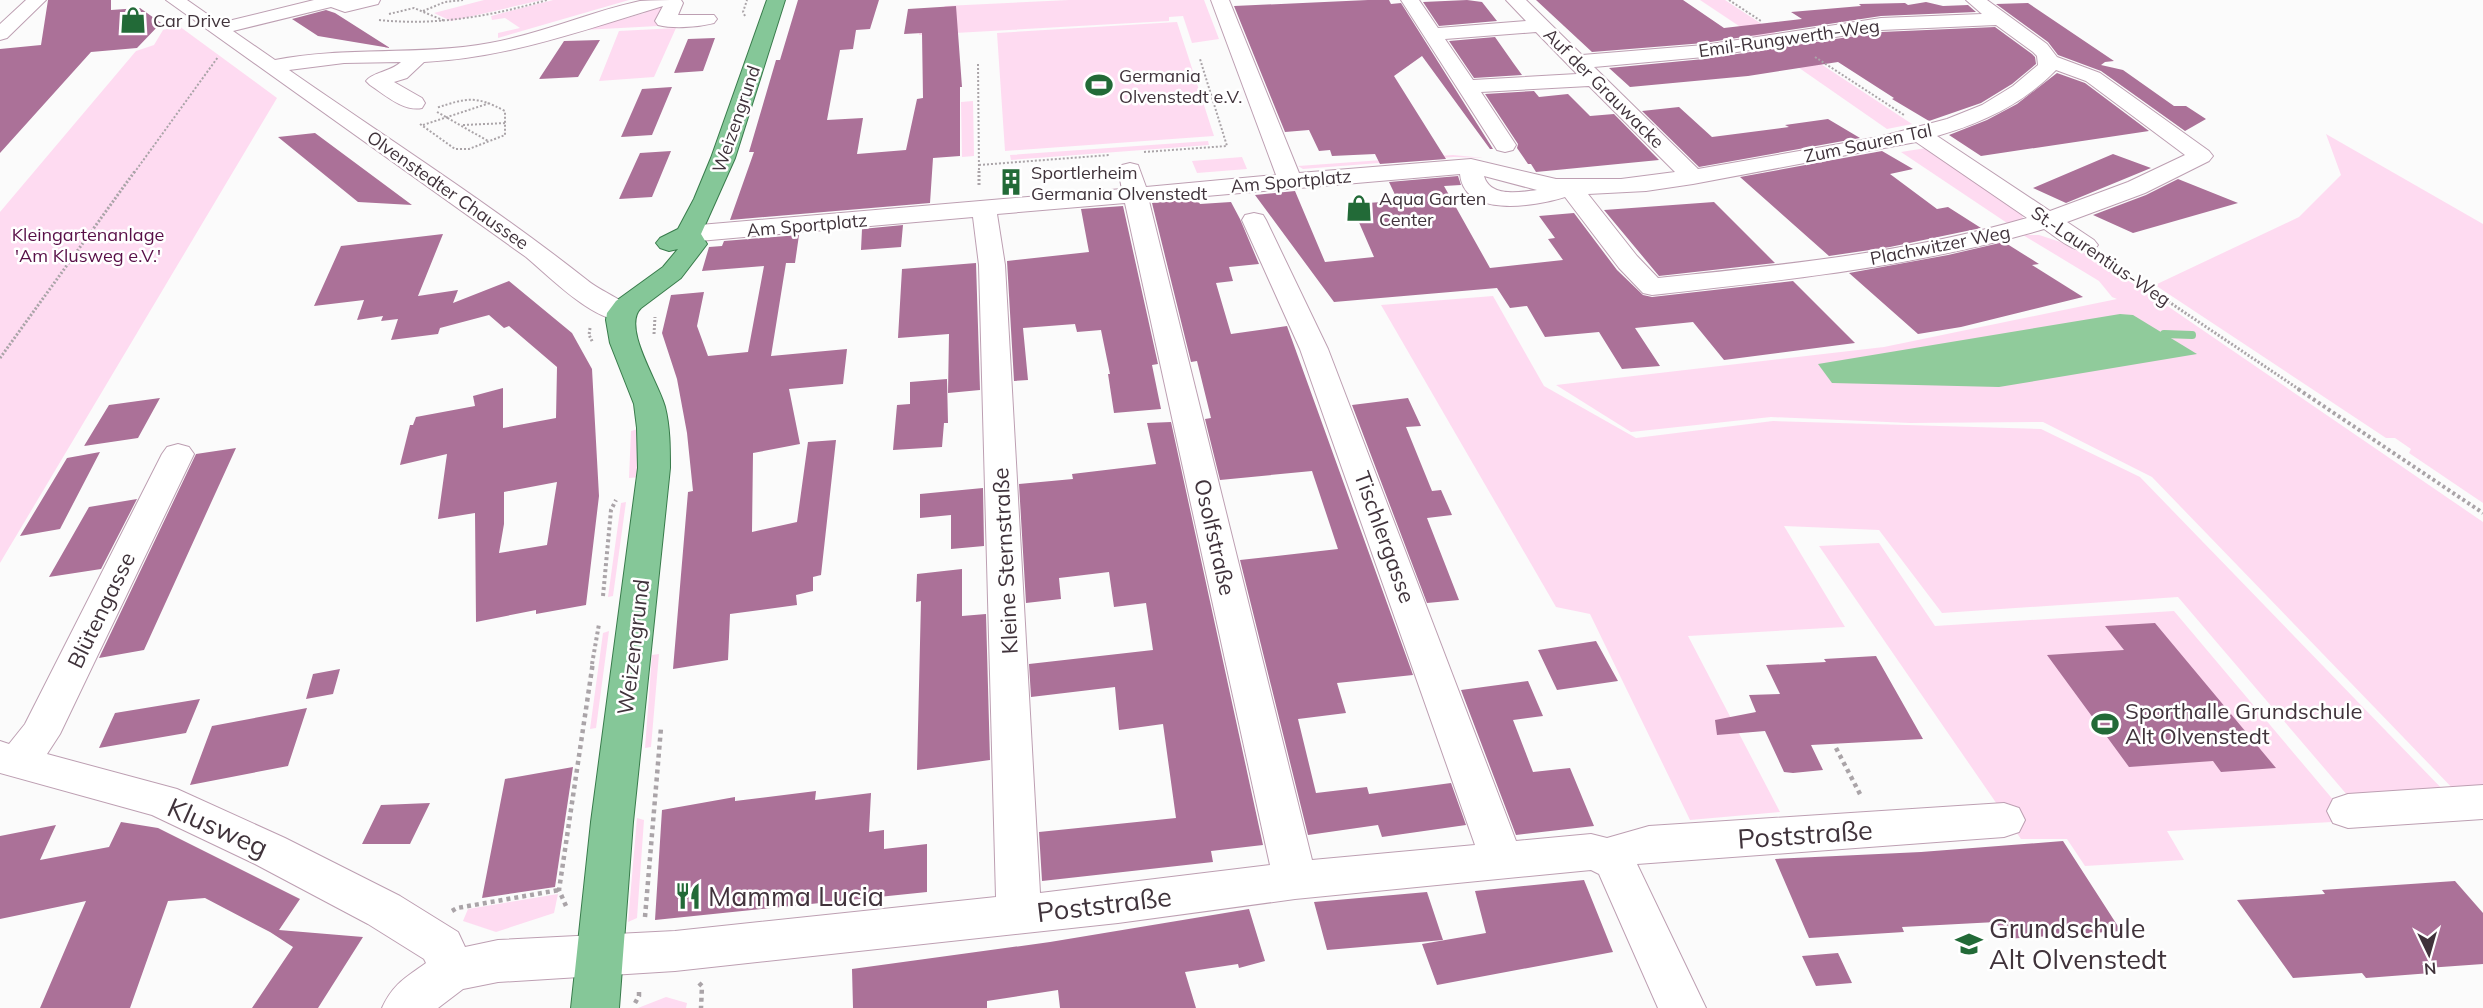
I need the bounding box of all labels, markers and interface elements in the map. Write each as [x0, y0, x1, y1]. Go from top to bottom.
shop icon: Car Drive [118, 5, 148, 35]
place label: Car Drive [153, 9, 231, 32]
street label: Emil-Rungwerth-Weg [1697, 14, 1881, 62]
street label: Auf der Grauwacke [1539, 23, 1669, 153]
street label: Weizengrund [707, 62, 765, 176]
place label: Germania Olvenstedt e.V. [1119, 64, 1242, 108]
sports icon: Germania Olvenstedt e.V. [1084, 70, 1114, 100]
street label: Zum Sauren Tal [1802, 118, 1934, 168]
street label: Olvenstedter Chaussee [363, 125, 533, 255]
place label: Sportlerheim Germania Olvenstedt [1031, 161, 1207, 205]
street label: Am Sportplatz [1230, 164, 1352, 198]
building icon: Sportlerheim Germania Olvenstedt [996, 167, 1026, 197]
place label: Aqua Garten Center [1379, 187, 1486, 231]
shop icon: Aqua Garten Center [1344, 193, 1374, 223]
street label: St.-Laurentius-Weg [2027, 201, 2175, 311]
street label: Am Sportplatz [746, 208, 868, 242]
street label: Plachwitzer Weg [1868, 220, 2012, 270]
park label: Kleingartenanlage 'Am Klusweg e.V.' [12, 223, 164, 267]
street label: Kleine Sternstraße [986, 467, 1024, 655]
street label: Tischlergasse [1348, 467, 1422, 607]
street label: Osolfstraße [1188, 476, 1242, 598]
street label: Blütengasse [61, 547, 141, 673]
street label: Weizengrund [611, 578, 655, 716]
place label: Sporthalle Grundschule Alt Olvenstedt [2125, 697, 2362, 750]
sports icon: Sporthalle Grundschule Alt Olvenstedt [2090, 709, 2120, 739]
street label: Klusweg [162, 790, 274, 864]
street label: Poststraße [1736, 812, 1874, 856]
place label: Mamma Lucia [708, 879, 884, 913]
street label: Poststraße [1035, 879, 1173, 929]
restaurant icon: Mamma Lucia [673, 881, 703, 911]
place label: Grundschule Alt Olvenstedt [1989, 911, 2167, 976]
north arrow [2399, 924, 2459, 984]
school or university icon: Grundschule Alt Olvenstedt [1954, 929, 1984, 959]
text: N [2423, 958, 2437, 979]

